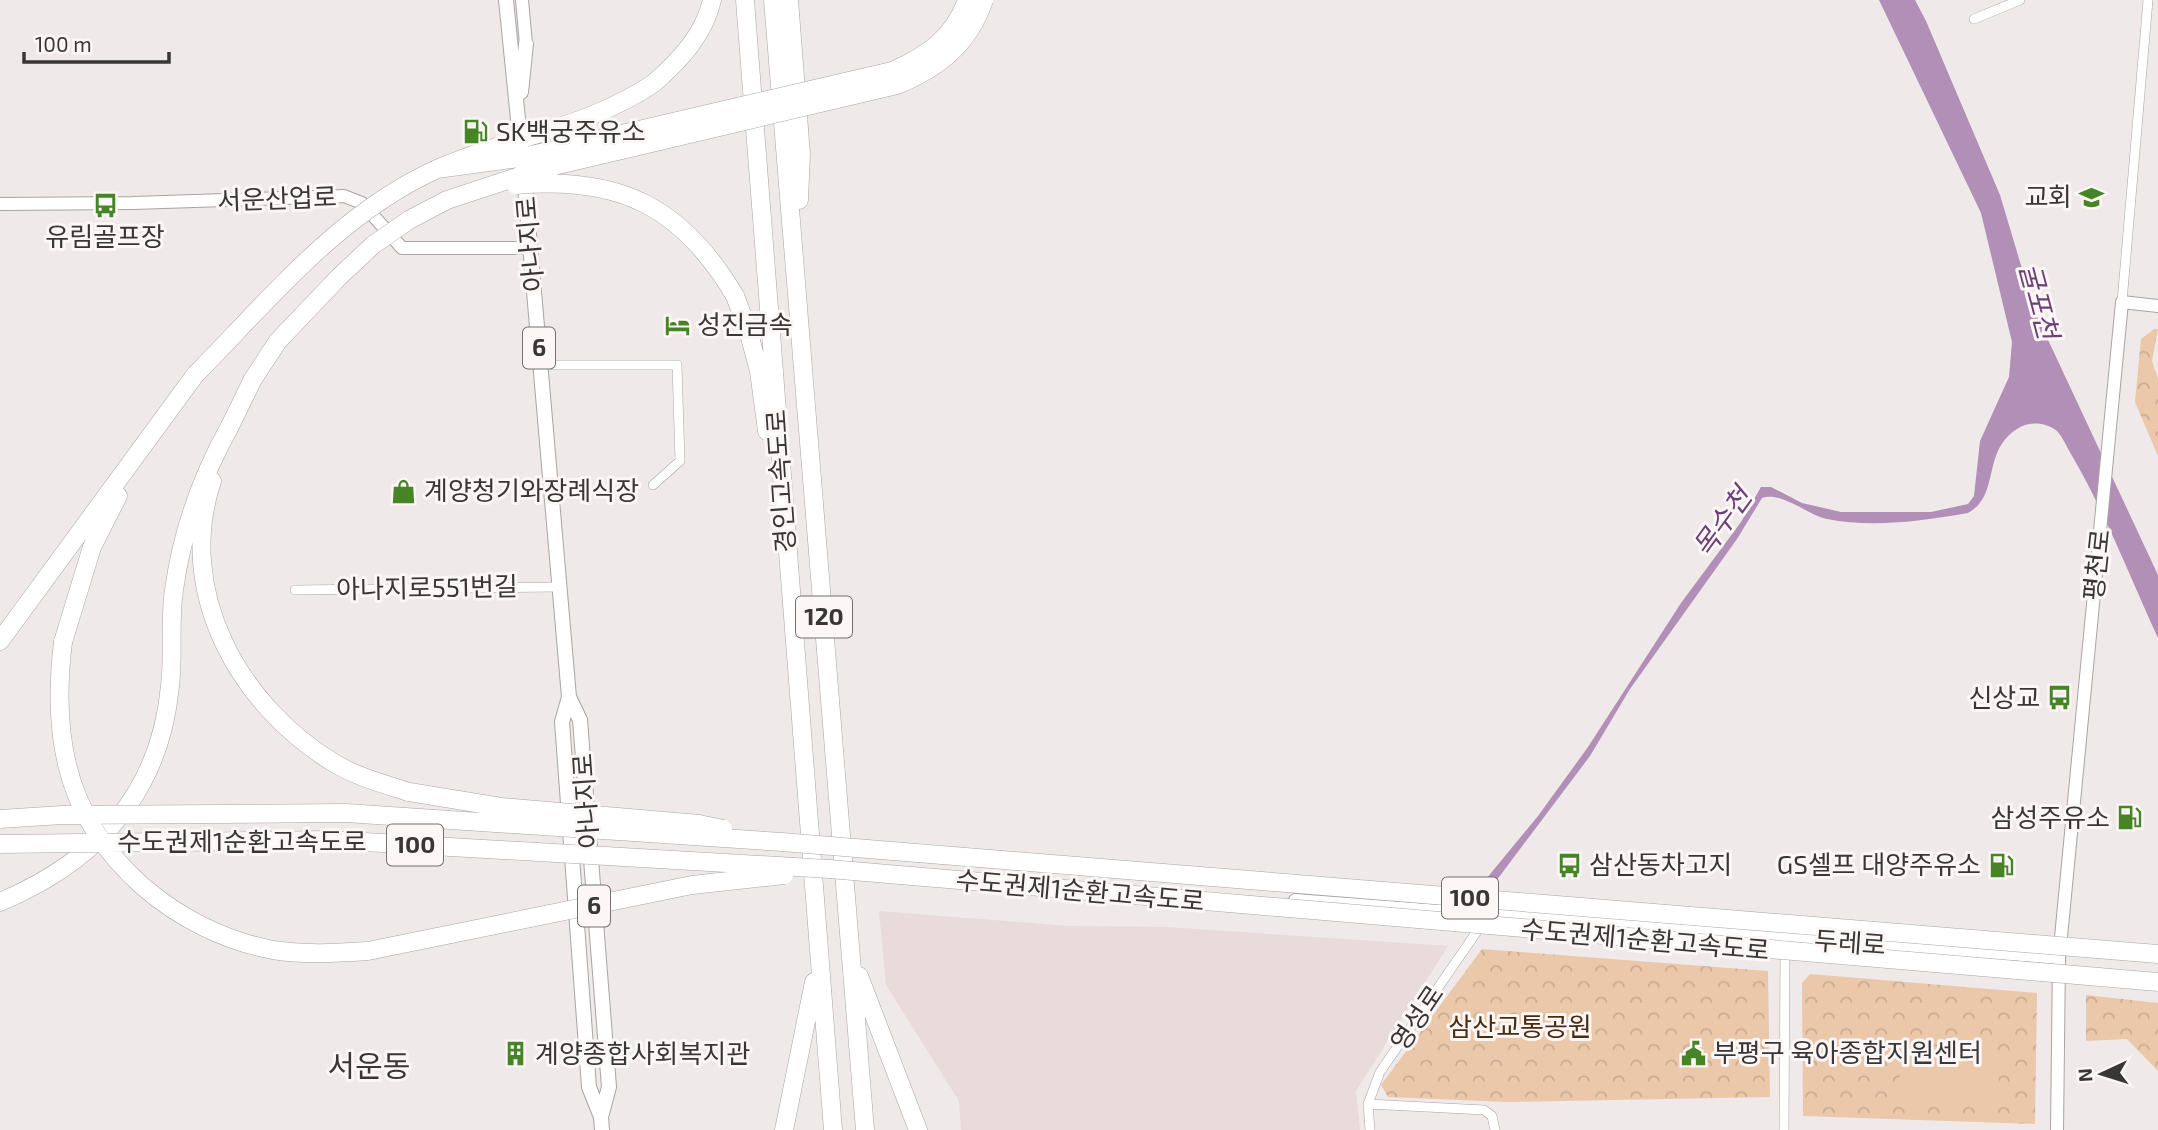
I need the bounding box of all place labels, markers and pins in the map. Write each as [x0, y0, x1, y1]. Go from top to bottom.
place label: SK백궁주유소 [496, 115, 646, 146]
fuel station icon: SK백궁주유소 [462, 118, 490, 146]
place label: 교회 [2024, 180, 2072, 211]
school or university icon: 교회 [2078, 183, 2106, 211]
bus stop icon: 유림골프장 [91, 191, 119, 219]
place label: 유림골프장 [45, 220, 165, 251]
place label: 성진금속 [697, 308, 793, 339]
hotel icon: 성진금속 [663, 311, 691, 339]
place label: 계양청기와장례식장 [424, 474, 639, 505]
shop icon: 계양청기와장례식장 [390, 477, 418, 505]
place label: 신상교 [1968, 681, 2040, 712]
bus stop icon: 신상교 [2046, 684, 2074, 712]
place label: 삼성주유소 [1990, 801, 2110, 832]
fuel station icon: 삼성주유소 [2116, 804, 2144, 832]
place label: 삼산동차고지 [1589, 848, 1733, 879]
place label: GS셀프 대양주유소 [1777, 848, 1981, 879]
bus stop icon: 삼산동차고지 [1555, 851, 1583, 879]
fuel station icon: GS셀프 대양주유소 [1987, 851, 2015, 879]
place label: 부평구 육아종합지원센터 [1713, 1036, 1982, 1067]
place label: 계양종합사회복지관 [535, 1037, 750, 1068]
public building icon: 부평구 육아종합지원센터 [1679, 1039, 1707, 1067]
building icon: 계양종합사회복지관 [501, 1040, 529, 1068]

